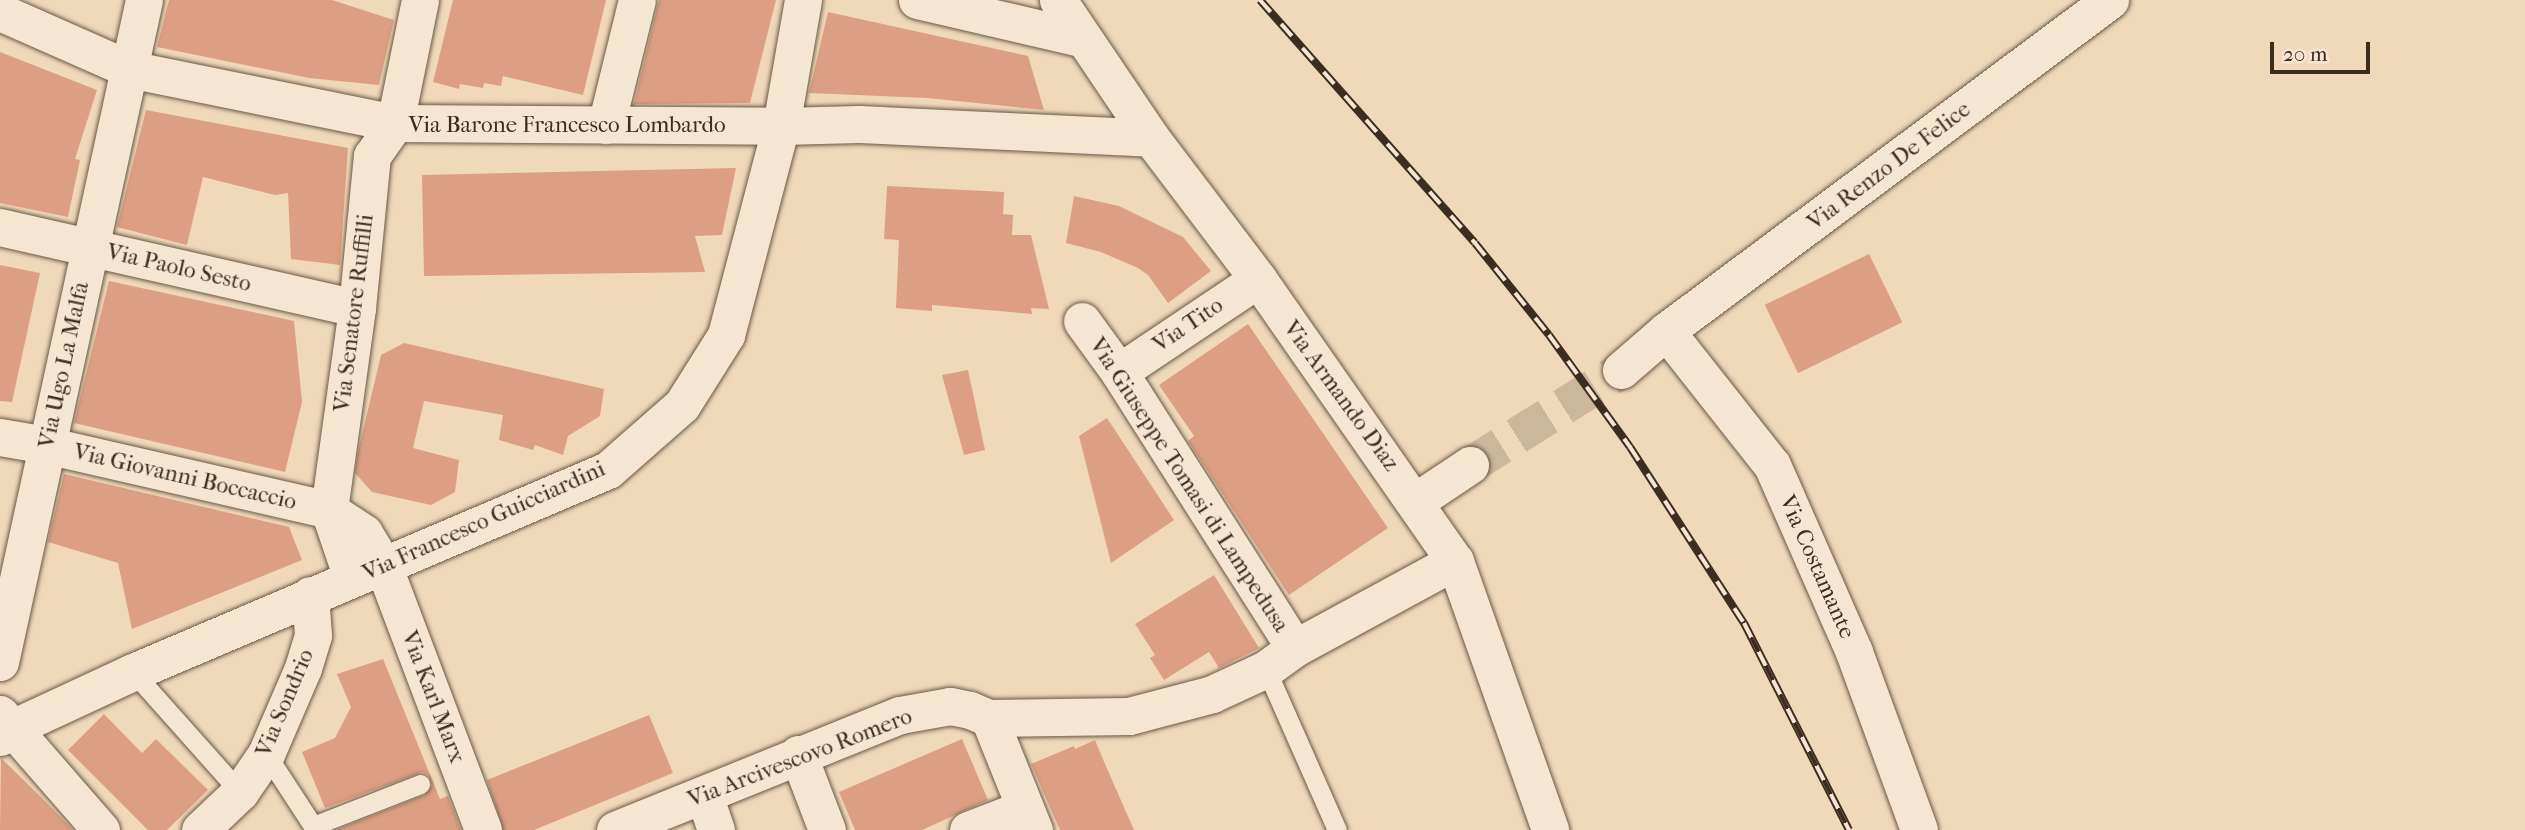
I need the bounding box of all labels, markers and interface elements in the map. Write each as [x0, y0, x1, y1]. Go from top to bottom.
scale bar [2273, 28, 2373, 72]
text: 20 m [2283, 42, 2327, 66]
street label: Via Renzo De Felice [1802, 96, 1976, 236]
street label: Via Barone Francesco Lombardo [408, 111, 726, 139]
street label: Via Senatore Ruffilli [328, 212, 380, 414]
street label: Via Paolo Sesto [104, 238, 254, 298]
street label: Via Ugo La Malfa [33, 279, 95, 451]
street label: Via Tito [1148, 292, 1228, 358]
street label: Via Armando Diaz [1277, 315, 1405, 477]
street label: Via Giuseppe Tomasi di Lampedusa [1083, 333, 1295, 637]
street label: Via Giovanni Boccaccio [71, 438, 299, 516]
street label: Via Francesco Guicciardini [358, 455, 610, 587]
street label: Via Costamante [1773, 491, 1861, 643]
street label: Via Karl Marx [395, 627, 471, 767]
street label: Via Sondrio [250, 645, 320, 761]
street label: Via Arcivescovo Romero [684, 702, 916, 814]

